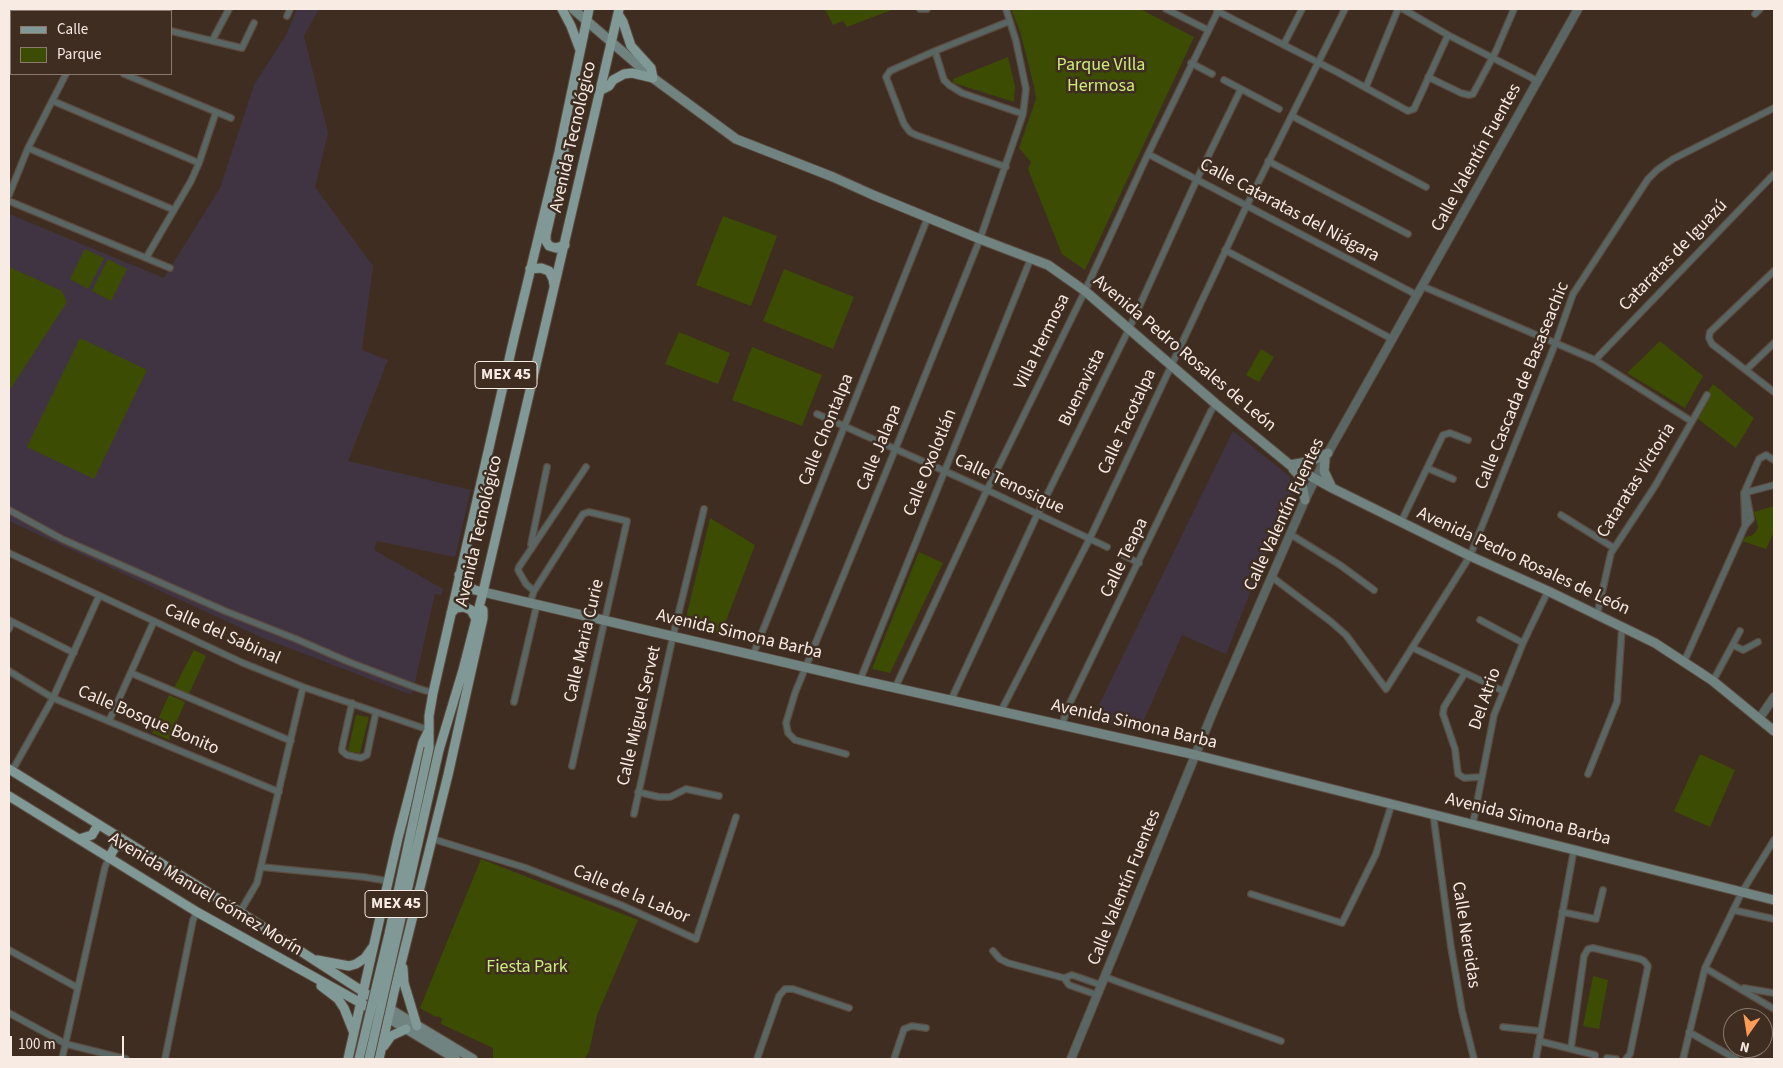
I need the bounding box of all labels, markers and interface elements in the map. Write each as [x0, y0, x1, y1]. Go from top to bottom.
legend [10, 10, 172, 75]
text: Calle [57, 19, 88, 40]
text: Parque [57, 44, 101, 65]
park label: Parque Villa Hermosa [1057, 55, 1145, 98]
street label: Avenida Tecnológico [546, 59, 602, 215]
street label: Calle Valentín Fuentes [1427, 80, 1527, 236]
street label: Calle Cataratas del Niágara [1195, 154, 1383, 268]
street label: Cataratas de Iguazú [1615, 196, 1733, 316]
street label: Avenida Pedro Rosales de León [1088, 271, 1280, 437]
street label: Calle Cascada de Basaseachic [1471, 279, 1575, 493]
street label: Villa Hermosa [1011, 291, 1075, 393]
street label: Buenavista [1055, 346, 1111, 430]
road number: MEX 45 [475, 362, 537, 388]
street label: Calle Tacotalpa [1094, 366, 1162, 478]
street label: Calle Chontalpa [795, 371, 859, 489]
street label: Calle Jalapa [853, 402, 907, 494]
street label: Calle Oxolotlán [900, 406, 962, 520]
street label: Cataratas Victoria [1593, 420, 1681, 542]
street label: Calle Valentín Fuentes [1240, 435, 1330, 595]
street label: Calle Tenosique [951, 450, 1067, 520]
street label: Avenida Tecnológico [452, 453, 508, 609]
street label: Avenida Pedro Rosales de León [1413, 503, 1633, 621]
street label: Calle Teapa [1096, 515, 1154, 601]
street label: Calle Maria Curie [560, 577, 610, 705]
street label: Calle del Sabinal [161, 600, 283, 670]
street label: Avenida Simona Barba [654, 605, 824, 665]
street label: Calle Miguel Servet [613, 644, 667, 788]
street label: Del Atrio [1465, 665, 1507, 733]
street label: Calle Bosque Bonito [74, 681, 222, 761]
street label: Avenida Simona Barba [1049, 695, 1219, 755]
street label: Avenida Simona Barba [1443, 789, 1613, 851]
street label: Calle Valentín Fuentes [1084, 807, 1166, 969]
street label: Avenida Manuel Gómez Morín [104, 829, 306, 961]
street label: Calle de la Labor [569, 861, 693, 929]
street label: Calle Nereidas [1446, 880, 1484, 990]
road number: MEX 45 [365, 891, 427, 918]
park label: Fiesta Park [486, 957, 568, 979]
north arrow [1723, 1008, 1773, 1058]
scale bar [12, 1026, 126, 1058]
text: 100 m [18, 1034, 56, 1055]
text: N [1738, 1036, 1752, 1057]

